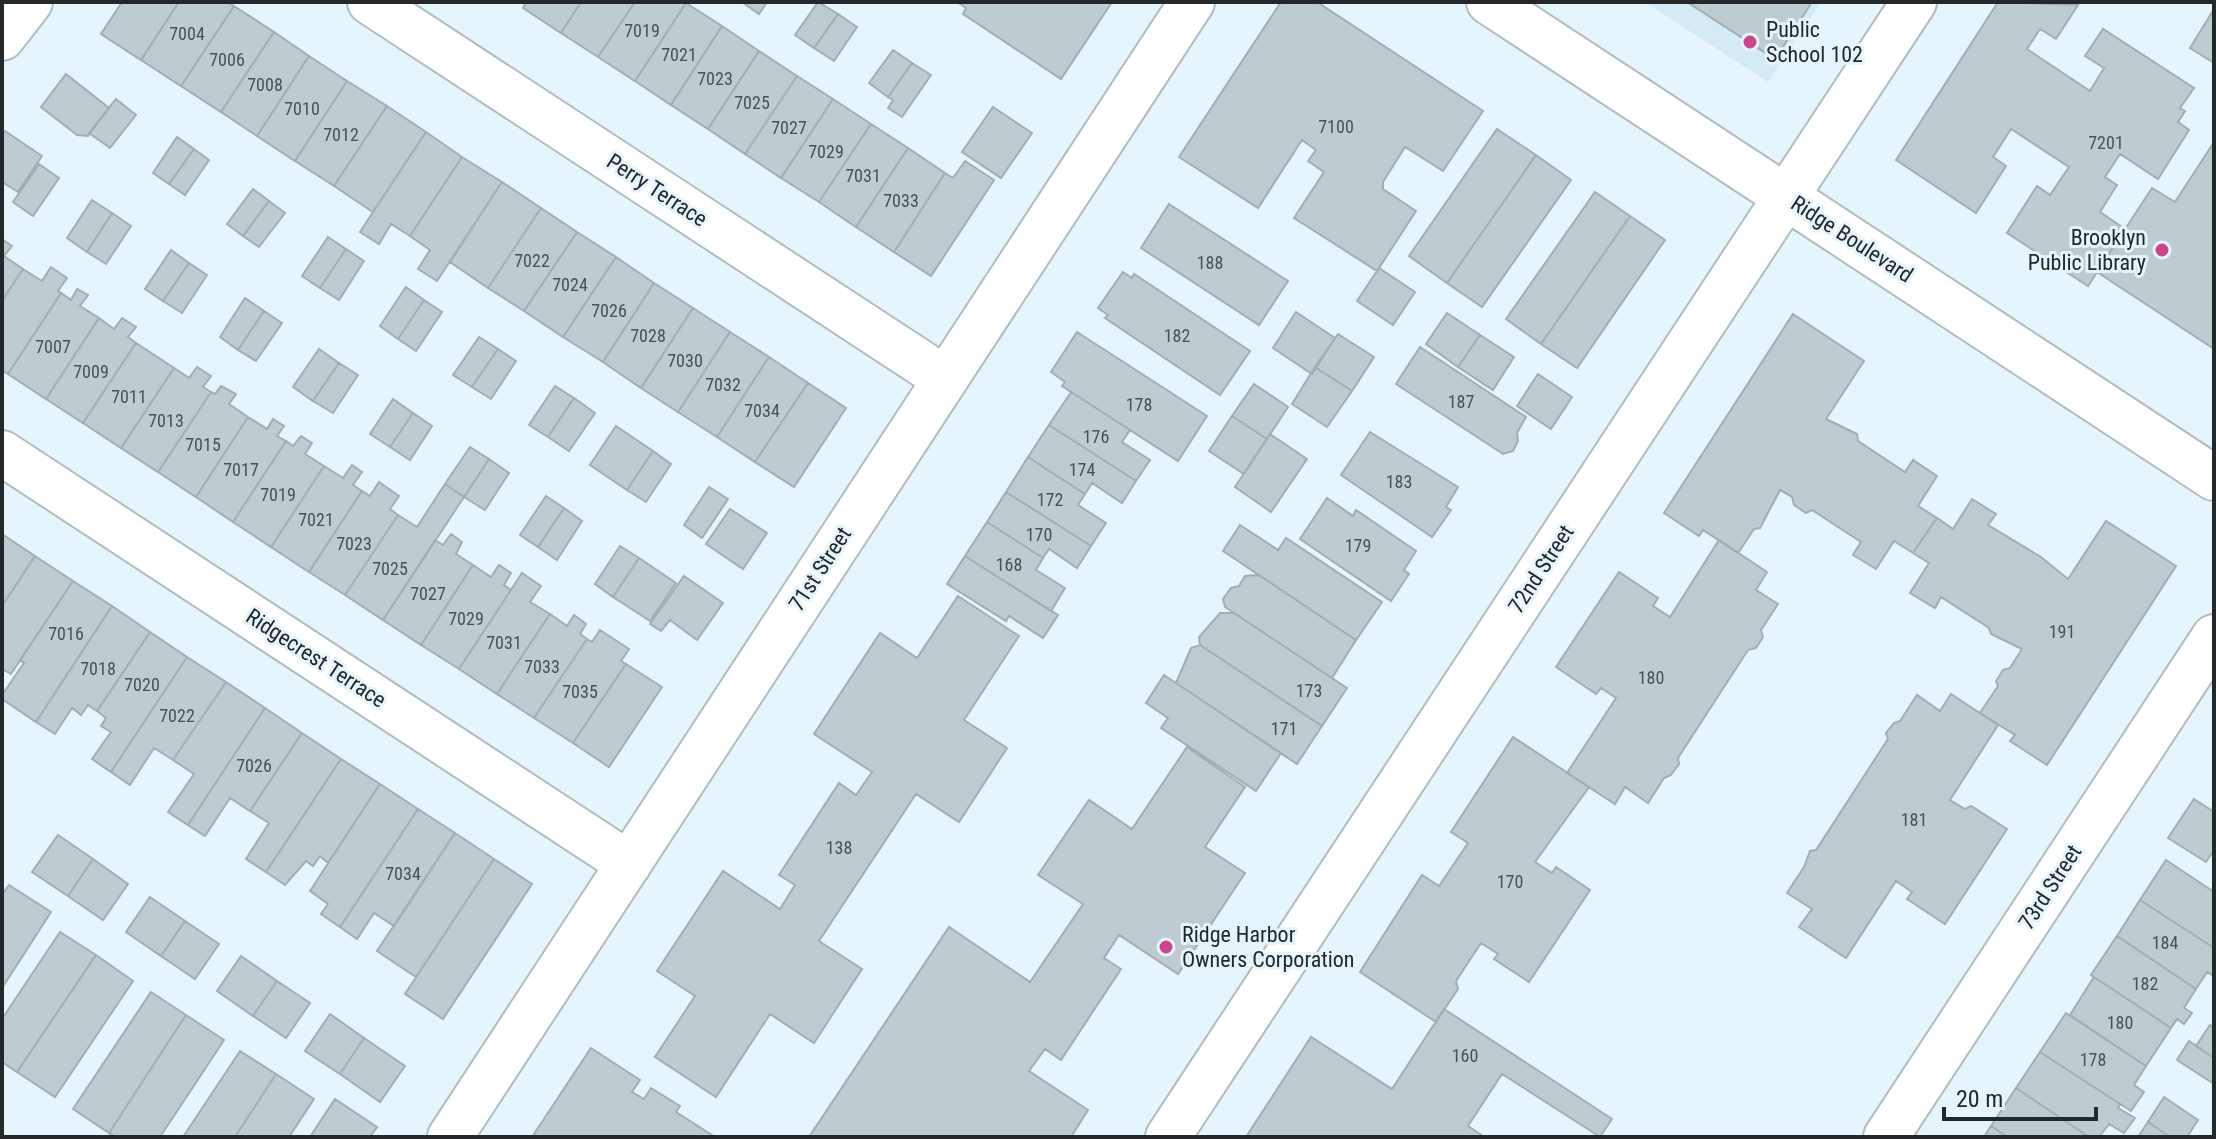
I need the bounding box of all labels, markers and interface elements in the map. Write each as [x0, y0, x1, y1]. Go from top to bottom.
place label: Public School 102 [1766, 17, 1863, 67]
house number: 7019 [624, 20, 660, 41]
house number: 7004 [169, 23, 205, 44]
marker: Public School 102 [1741, 33, 1759, 51]
house number: 7021 [661, 44, 697, 65]
house number: 7006 [209, 49, 245, 70]
house number: 7023 [697, 68, 733, 89]
house number: 7008 [247, 74, 283, 95]
house number: 7025 [734, 92, 770, 113]
house number: 7010 [284, 98, 320, 119]
house number: 7100 [1318, 116, 1354, 137]
house number: 7027 [771, 117, 807, 138]
house number: 7012 [323, 124, 359, 145]
house number: 7201 [2088, 132, 2124, 153]
house number: 7029 [808, 141, 844, 162]
street label: Perry Terrace [602, 148, 712, 232]
house number: 7031 [845, 165, 881, 186]
house number: 7033 [883, 190, 919, 211]
street label: Ridge Boulevard [1786, 190, 1918, 288]
place label: Brooklyn Public Library [2028, 225, 2146, 275]
marker: Brooklyn Public Library [2153, 241, 2171, 259]
house number: 7022 [514, 250, 550, 271]
house number: 188 [1197, 252, 1223, 273]
house number: 7024 [552, 274, 588, 295]
house number: 7026 [591, 300, 627, 321]
house number: 7028 [630, 325, 666, 346]
house number: 182 [1164, 325, 1190, 346]
house number: 7007 [35, 336, 71, 357]
house number: 7030 [667, 350, 703, 371]
house number: 7009 [73, 361, 109, 382]
house number: 7032 [705, 374, 741, 395]
house number: 7011 [111, 386, 147, 407]
house number: 187 [1448, 391, 1474, 412]
house number: 178 [1126, 394, 1152, 415]
house number: 7034 [744, 400, 780, 421]
house number: 7013 [148, 410, 184, 431]
house number: 176 [1083, 426, 1109, 447]
house number: 7015 [185, 434, 221, 455]
house number: 7017 [223, 459, 259, 480]
house number: 174 [1069, 459, 1095, 480]
house number: 183 [1386, 471, 1412, 492]
house number: 7019 [260, 484, 296, 505]
house number: 172 [1037, 489, 1063, 510]
house number: 7021 [298, 509, 334, 530]
street label: 72nd Street [1503, 520, 1579, 618]
street label: 71st Street [784, 522, 856, 616]
house number: 170 [1026, 524, 1052, 545]
house number: 7023 [336, 533, 372, 554]
house number: 179 [1345, 535, 1371, 556]
house number: 168 [996, 554, 1022, 575]
house number: 7025 [372, 558, 408, 579]
house number: 7027 [410, 583, 446, 604]
street label: Ridgecrest Terrace [241, 603, 391, 713]
house number: 7029 [448, 608, 484, 629]
house number: 191 [2049, 621, 2075, 642]
house number: 7016 [48, 623, 84, 644]
house number: 7031 [486, 632, 522, 653]
house number: 7033 [524, 656, 560, 677]
house number: 7018 [80, 658, 116, 679]
house number: 180 [1638, 667, 1664, 688]
house number: 7020 [124, 674, 160, 695]
house number: 173 [1296, 680, 1322, 701]
house number: 7035 [562, 681, 598, 702]
house number: 7022 [159, 705, 195, 726]
house number: 171 [1271, 718, 1297, 739]
house number: 7026 [236, 755, 272, 776]
house number: 181 [1901, 809, 1927, 830]
house number: 138 [826, 837, 852, 858]
street label: 73rd Street [2013, 840, 2087, 934]
house number: 7034 [385, 863, 421, 884]
house number: 170 [1497, 871, 1523, 892]
place label: Ridge Harbor Owners Corporation [1182, 922, 1354, 972]
house number: 184 [2152, 932, 2178, 953]
marker: Ridge Harbor Owners Corporation [1157, 938, 1175, 956]
house number: 182 [2132, 973, 2158, 994]
house number: 180 [2107, 1012, 2133, 1033]
house number: 160 [1452, 1045, 1478, 1066]
house number: 178 [2080, 1049, 2106, 1070]
scale bar [1944, 1071, 2096, 1121]
text: 20 m [1956, 1085, 2003, 1113]

